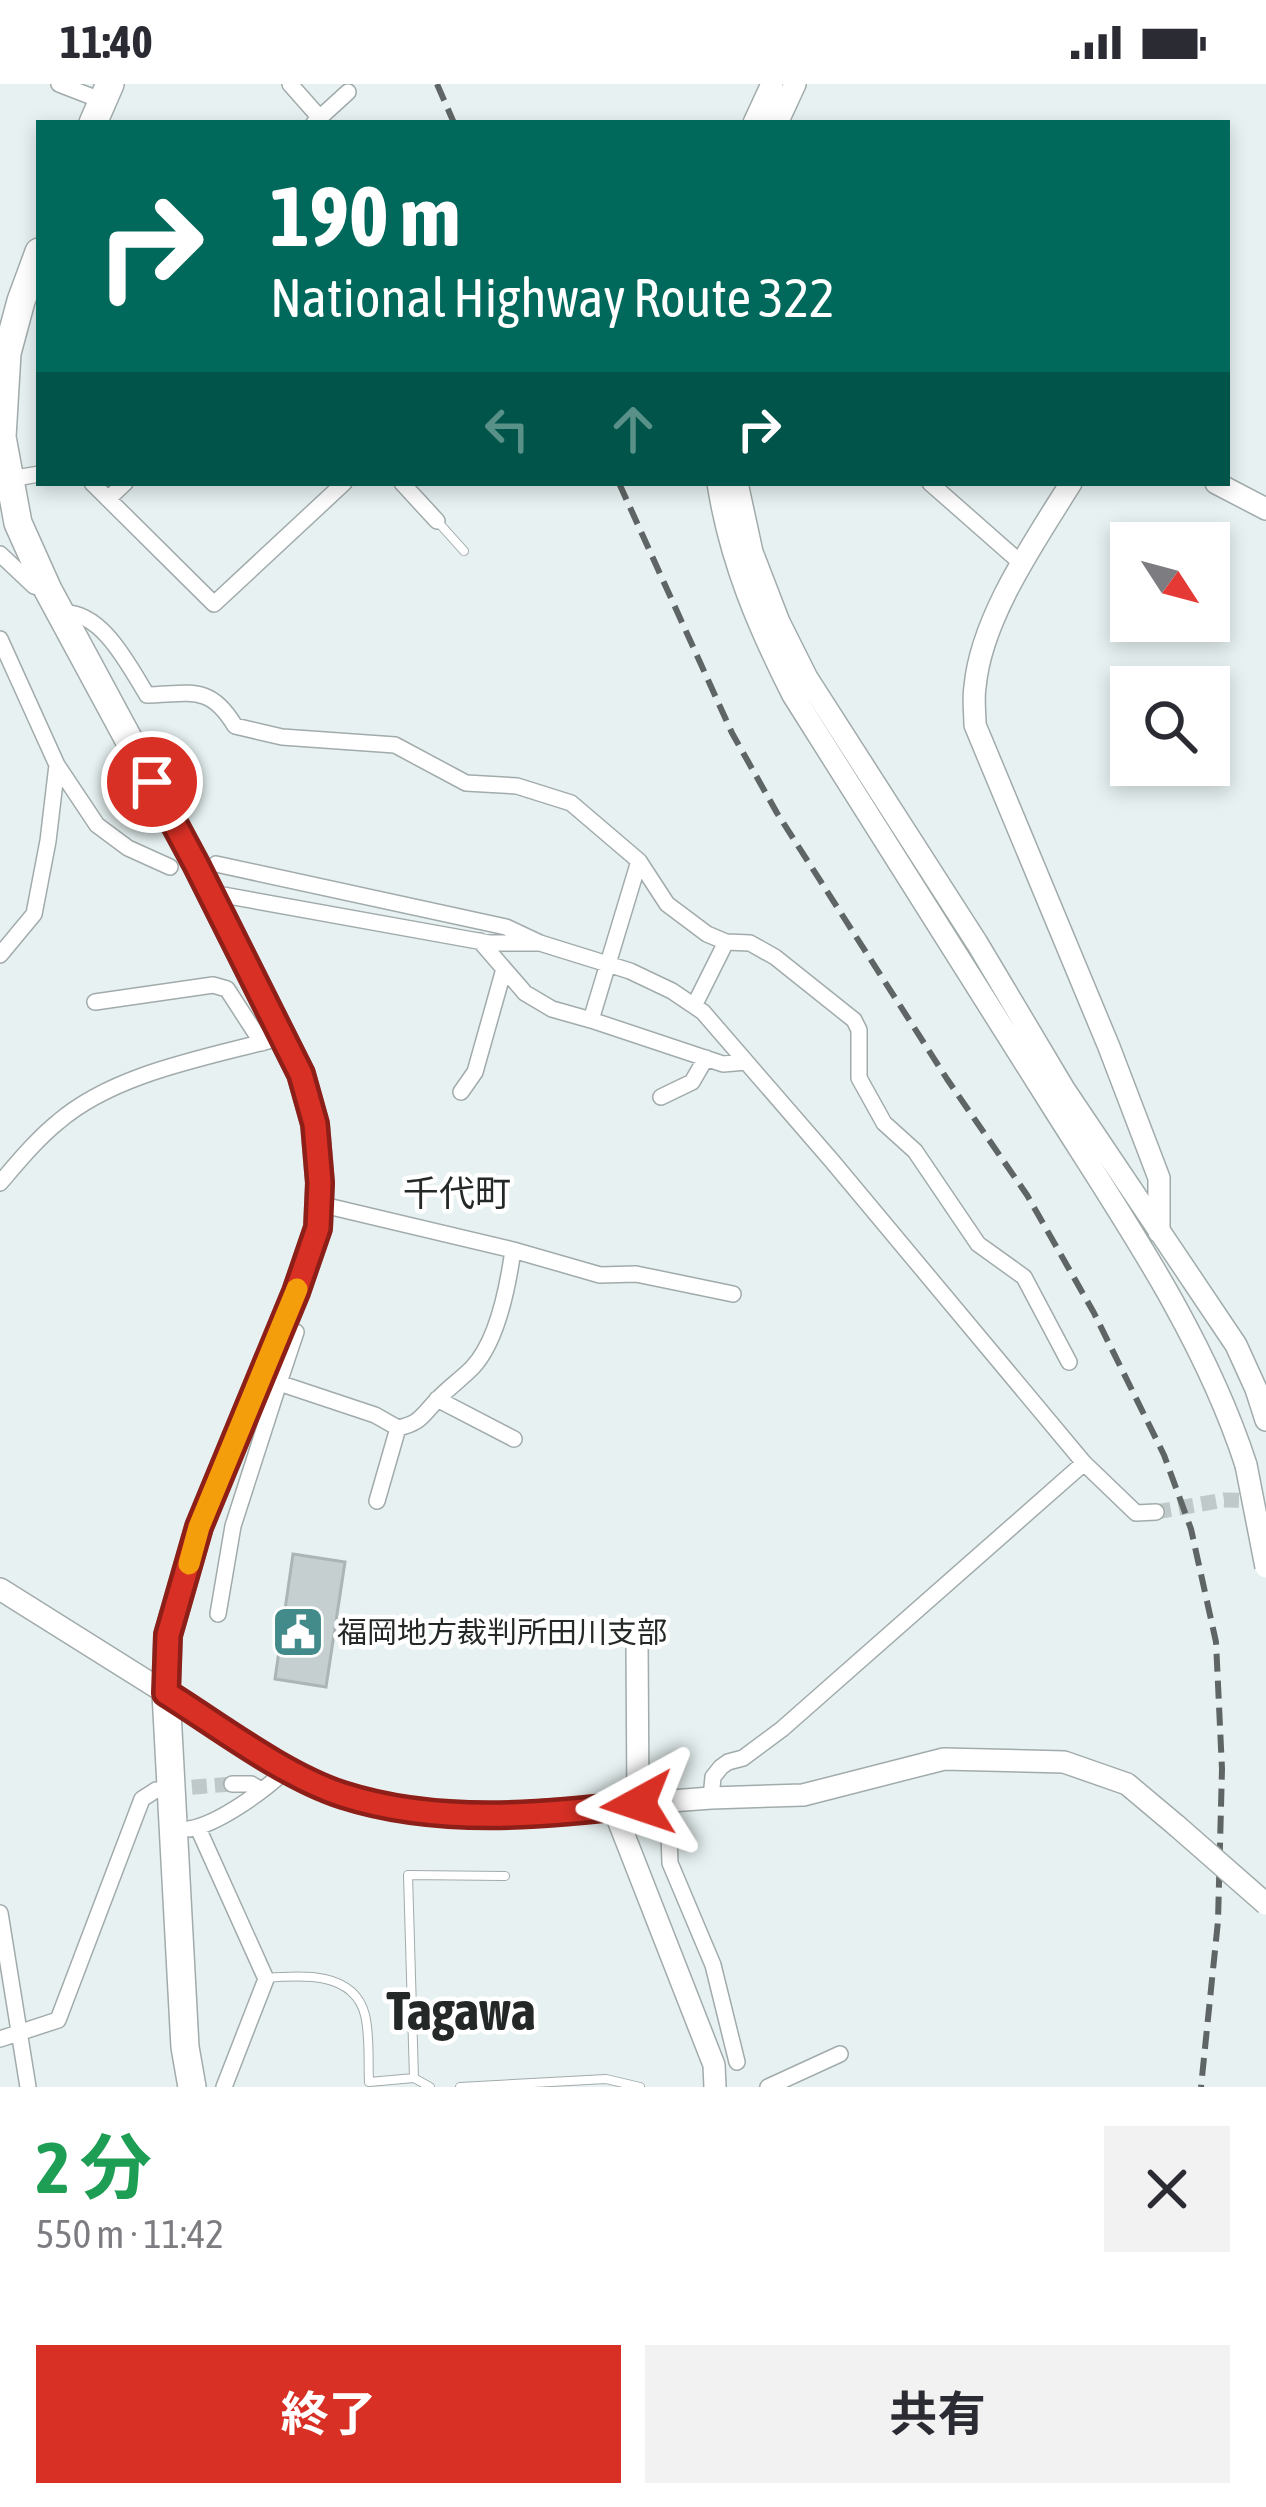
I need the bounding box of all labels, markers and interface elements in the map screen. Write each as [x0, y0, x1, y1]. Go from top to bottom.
text: 11:40 [60, 16, 153, 68]
icon: right [72, 168, 228, 324]
text: 190 m [270, 168, 460, 264]
text: National Highway Route 322 [270, 267, 835, 328]
icon: left [474, 396, 540, 462]
icon: ahead [600, 396, 666, 462]
icon: right [726, 396, 792, 462]
north arrow [1110, 522, 1230, 642]
map controls [1110, 522, 1230, 786]
button: search [1110, 666, 1230, 786]
pin [101, 731, 203, 833]
icon: arrive [119, 749, 185, 815]
district label: 千代町 [403, 1172, 511, 1214]
public building icon: 福岡地方裁判所田川支部 [270, 1604, 326, 1660]
place label: 福岡地方裁判所田川支部 [337, 1615, 667, 1649]
position arrow [575, 1741, 701, 1867]
district label: Tagawa [386, 1980, 536, 2041]
text: 2 分 [36, 2126, 152, 2208]
button: close [1104, 2126, 1230, 2252]
text: 550 m · 11:42 [36, 2212, 224, 2256]
button: 終了 [36, 2345, 621, 2483]
button: 共有 [645, 2345, 1230, 2483]

